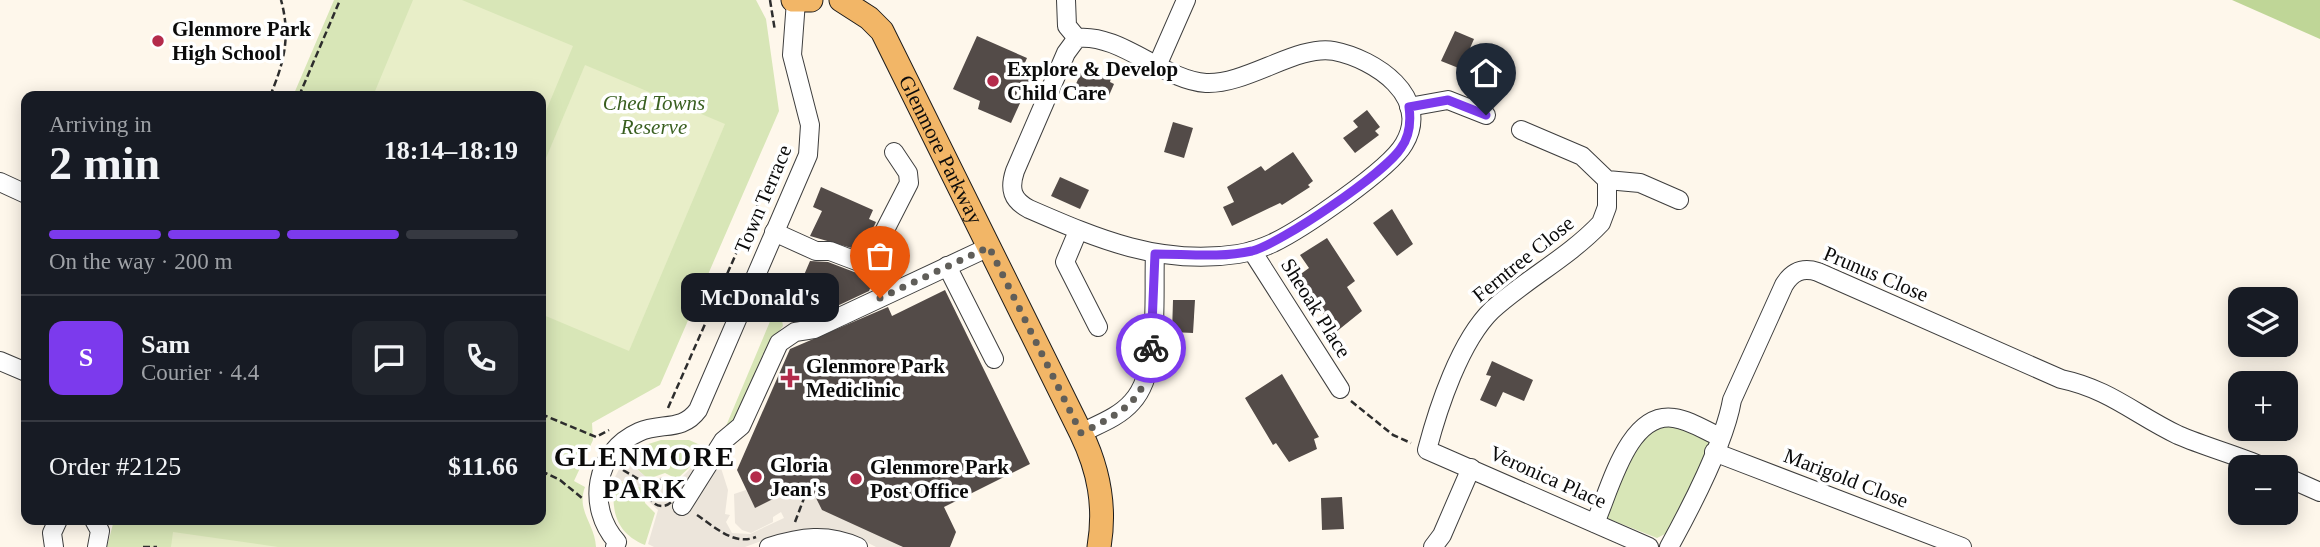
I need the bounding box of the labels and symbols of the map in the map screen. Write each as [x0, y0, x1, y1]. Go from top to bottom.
place label: Glenmore Park High School [172, 17, 311, 65]
marker: Glenmore Park High School [150, 33, 166, 49]
pin [1456, 43, 1516, 115]
place label: Explore & Develop Child Care [1007, 57, 1178, 105]
street label: Glenmore Parkway [894, 71, 988, 228]
marker: Explore & Develop Child Care [985, 73, 1001, 89]
park label: Ched Towns Reserve [603, 91, 705, 139]
street label: Town Terrace [729, 141, 797, 257]
street label: Ferntree Close [1468, 211, 1578, 307]
pin [850, 226, 910, 298]
street label: Prunus Close [1820, 241, 1932, 307]
street label: Sheoak Place [1276, 254, 1356, 362]
callout: McDonald's [680, 274, 838, 322]
courier [1116, 313, 1186, 383]
place label: Glenmore Park Mediclinic [806, 354, 945, 402]
marker: Glenmore Park Mediclinic [780, 368, 800, 388]
district label: GLENMORE PARK [554, 441, 736, 504]
street label: Veronica Place [1486, 441, 1610, 513]
street label: Marigold Close [1780, 443, 1912, 513]
place label: Gloria Jean's [770, 453, 829, 501]
place label: Glenmore Park Post Office [870, 455, 1009, 503]
marker: Gloria Jean's [748, 469, 764, 485]
marker: Glenmore Park Post Office [848, 471, 864, 487]

